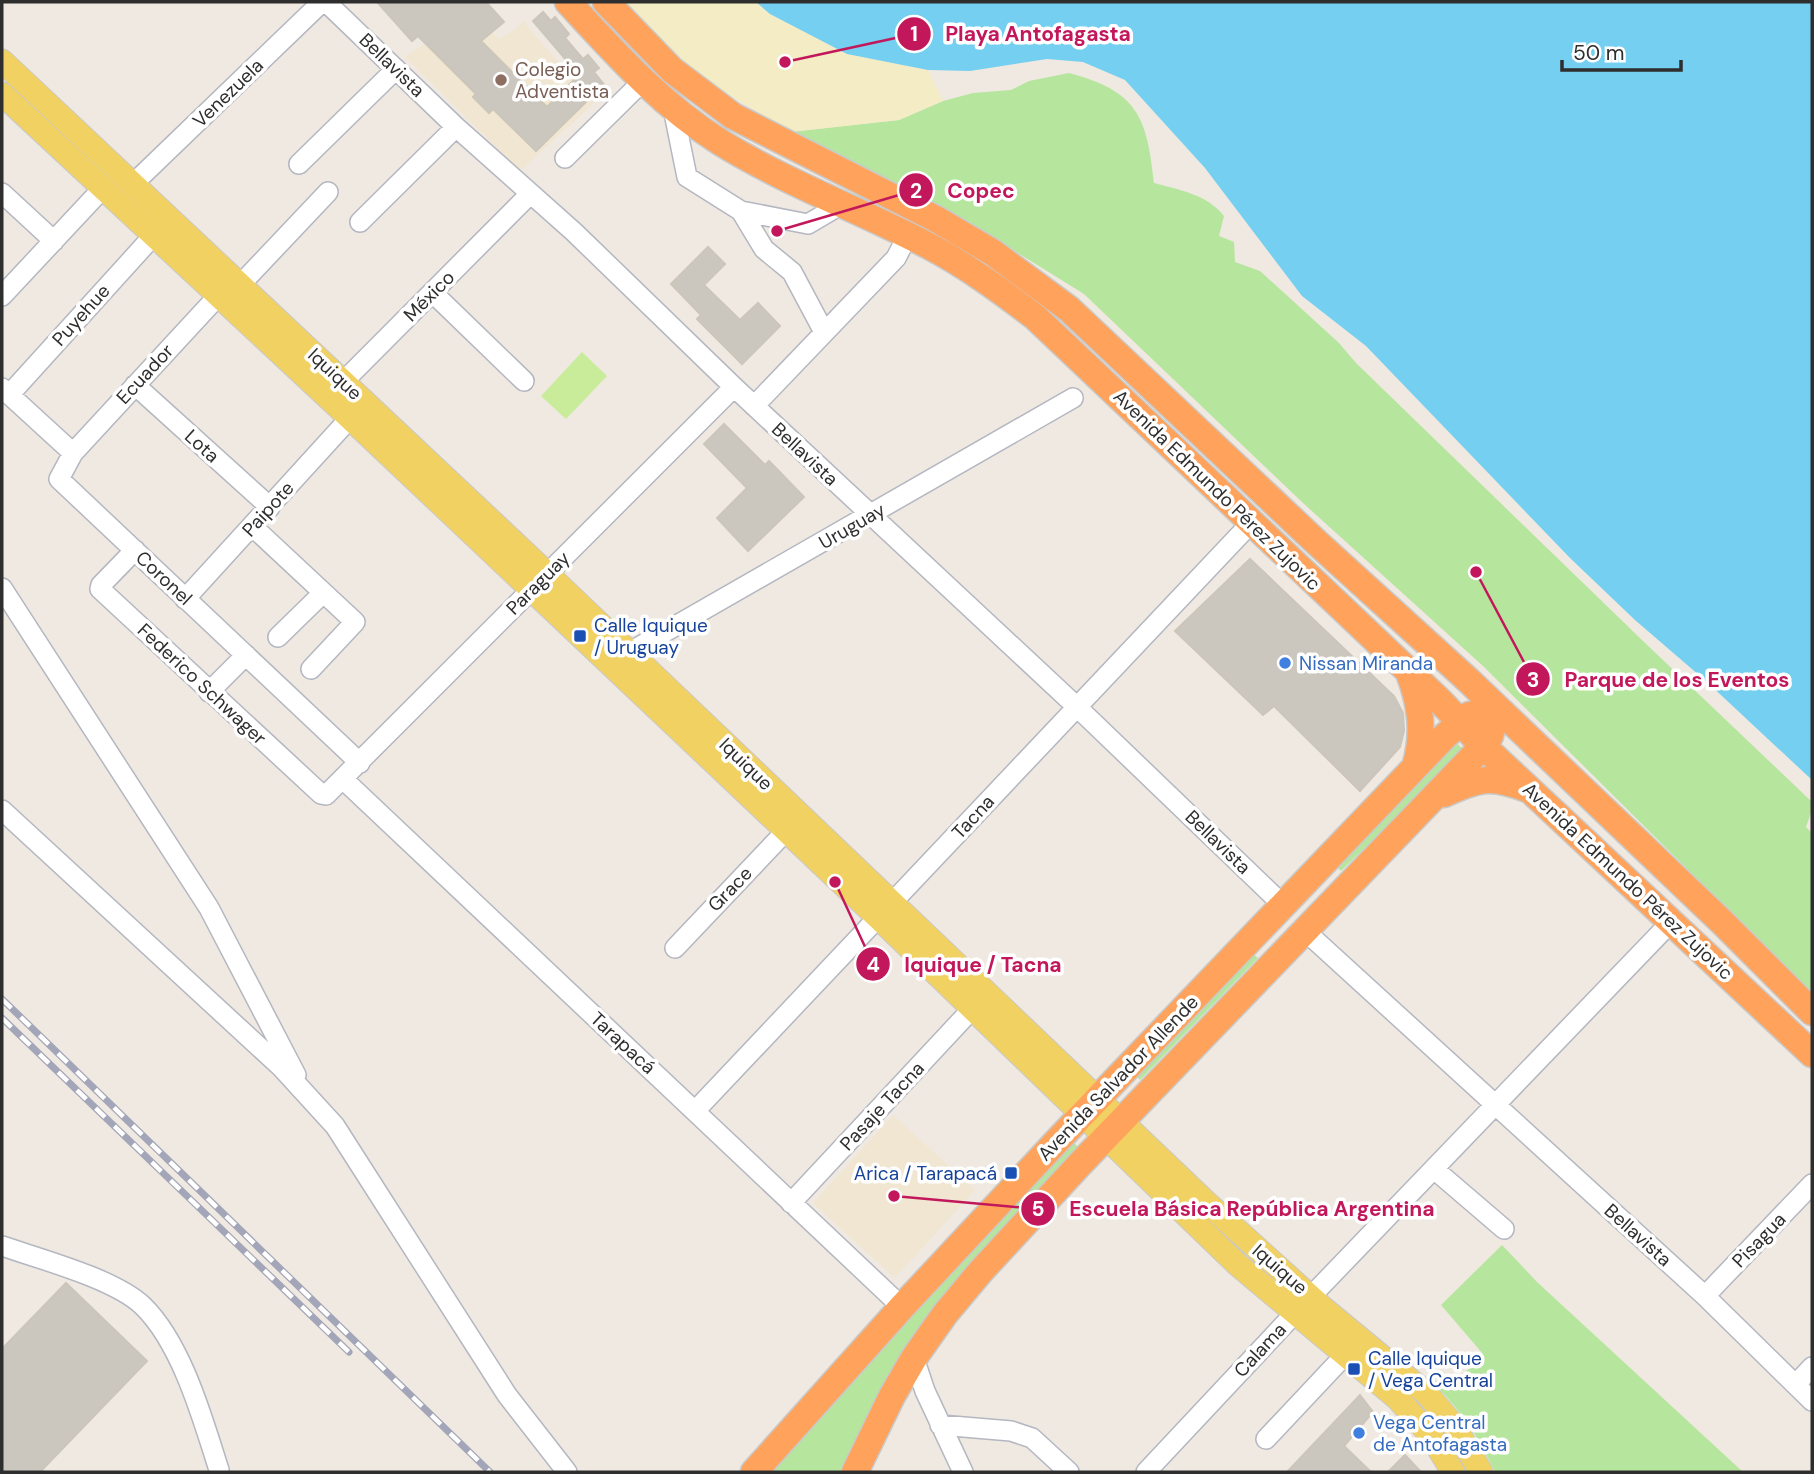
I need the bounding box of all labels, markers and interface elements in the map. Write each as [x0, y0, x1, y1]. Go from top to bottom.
callout: Playa Antofagasta [896, 13, 1145, 55]
text: 1 [910, 20, 918, 48]
text: Playa Antofagasta [945, 20, 1131, 48]
street label: Bellavista [354, 27, 430, 103]
scale bar [1562, 28, 1681, 72]
text: 50 m [1573, 39, 1624, 67]
street label: Venezuela [187, 53, 269, 133]
place label: Colegio Adventista [515, 57, 609, 104]
marker: Colegio Adventista [493, 72, 509, 88]
callout: Copec [898, 169, 1029, 211]
text: 2 [910, 177, 922, 205]
text: Copec [947, 177, 1015, 205]
street label: México [398, 265, 460, 327]
street label: Puyehue [47, 279, 115, 351]
street label: Ecuador [111, 339, 179, 409]
street label: Iquique [303, 343, 367, 405]
street label: Avenida Edmundo Pérez Zujovic [1108, 384, 1326, 596]
street label: Bellavista [766, 417, 844, 491]
street label: Lota [179, 424, 225, 468]
street label: Paipote [237, 476, 299, 542]
street label: Uruguay [814, 497, 890, 555]
street label: Coronel [130, 545, 198, 611]
street label: Paraguay [501, 545, 576, 620]
place label: Calle Iquique / Uruguay [594, 613, 708, 660]
street label: Federico Schwager [132, 618, 272, 750]
marker: Calle Iquique / Uruguay [572, 628, 588, 644]
place label: Nissan Miranda [1299, 651, 1433, 676]
marker: Nissan Miranda [1277, 655, 1293, 671]
callout: Parque de los Eventos [1515, 658, 1804, 700]
text: 3 [1527, 666, 1539, 694]
text: Parque de los Eventos [1564, 666, 1790, 694]
street label: Iquique [714, 732, 778, 796]
street label: Avenida Edmundo Pérez Zujovic [1518, 777, 1738, 985]
street label: Tacna [946, 790, 1000, 844]
street label: Bellavista [1180, 804, 1256, 880]
street label: Grace [702, 861, 758, 917]
callout: Iquique / Tacna [855, 943, 1075, 985]
text: 4 [866, 951, 880, 979]
text: Iquique / Tacna [904, 951, 1062, 979]
street label: Avenida Salvador Allende [1032, 990, 1204, 1166]
street label: Tarapacá [585, 1006, 661, 1080]
street label: Pasaje Tacna [834, 1056, 930, 1156]
place label: Arica / Tarapacá [854, 1161, 997, 1186]
marker: Arica / Tarapacá [1003, 1165, 1019, 1181]
callout: Escuela Básica República Argentina [1021, 1188, 1449, 1230]
text: 5 [1031, 1195, 1045, 1223]
text: Escuela Básica República Argentina [1069, 1195, 1435, 1223]
street label: Bellavista [1599, 1198, 1677, 1272]
street label: Pisagua [1727, 1207, 1791, 1273]
street label: Iquique [1247, 1238, 1313, 1300]
street label: Calama [1228, 1317, 1292, 1383]
place label: Calle Iquique / Vega Central [1368, 1346, 1493, 1393]
marker: Calle Iquique / Vega Central [1346, 1361, 1362, 1377]
place label: Vega Central de Antofagasta [1373, 1410, 1507, 1457]
marker: Vega Central de Antofagasta [1351, 1425, 1367, 1441]

